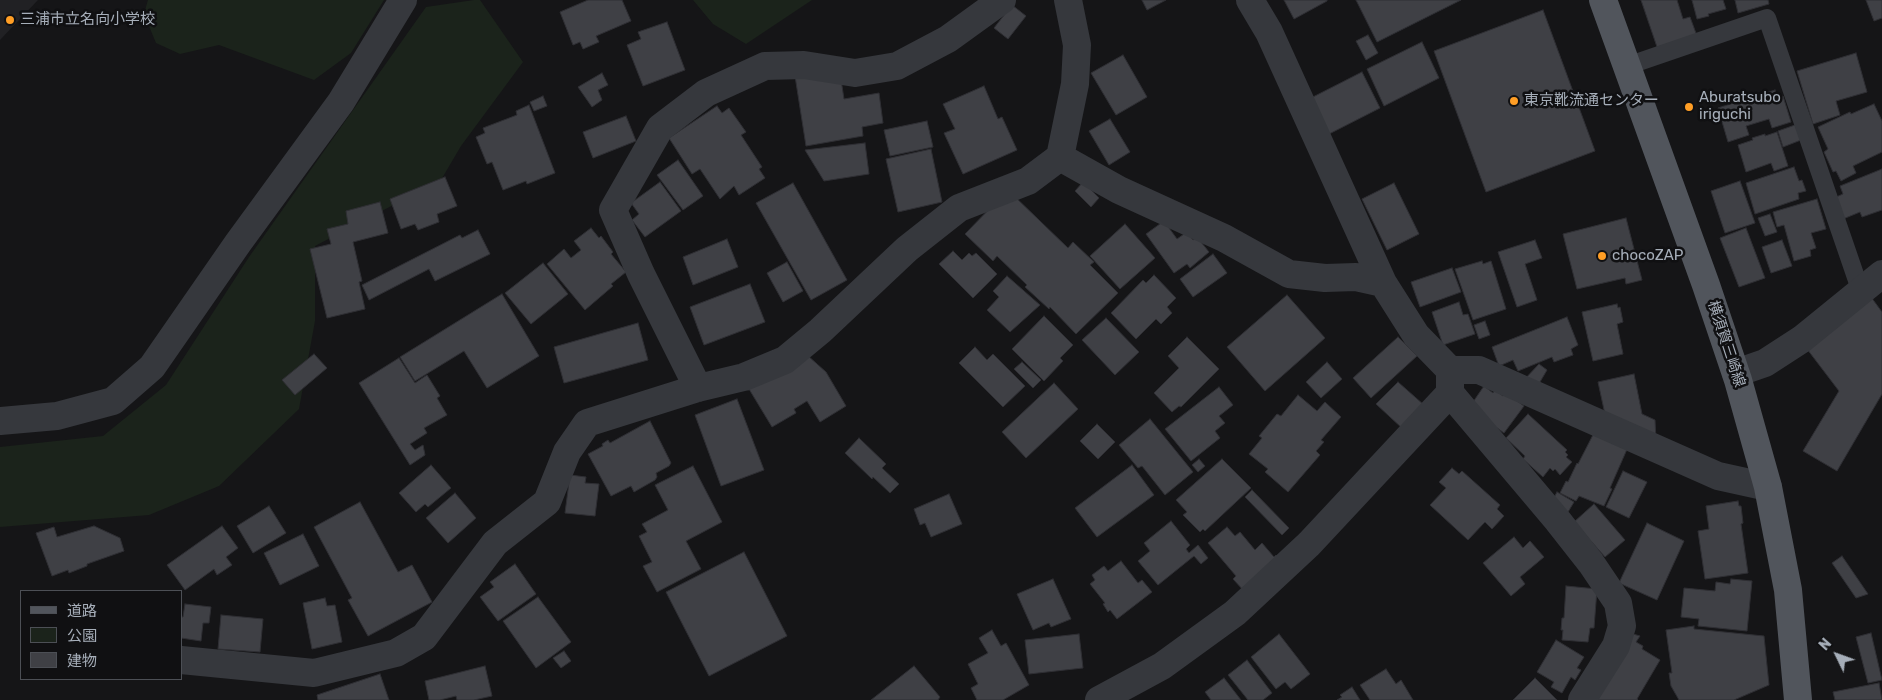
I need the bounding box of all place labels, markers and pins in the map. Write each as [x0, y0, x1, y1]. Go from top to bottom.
place label: 三浦市立名向小学校 [20, 11, 155, 29]
marker: 三浦市立名向小学校 [4, 14, 16, 26]
place label: Aburatsubo iriguchi [1699, 89, 1781, 124]
place label: 東京靴流通センター [1524, 92, 1659, 110]
marker: 東京靴流通センター [1508, 95, 1520, 107]
marker: Aburatsubo iriguchi [1683, 101, 1695, 113]
place label: chocoZAP [1612, 247, 1683, 265]
marker: chocoZAP [1596, 250, 1608, 262]

